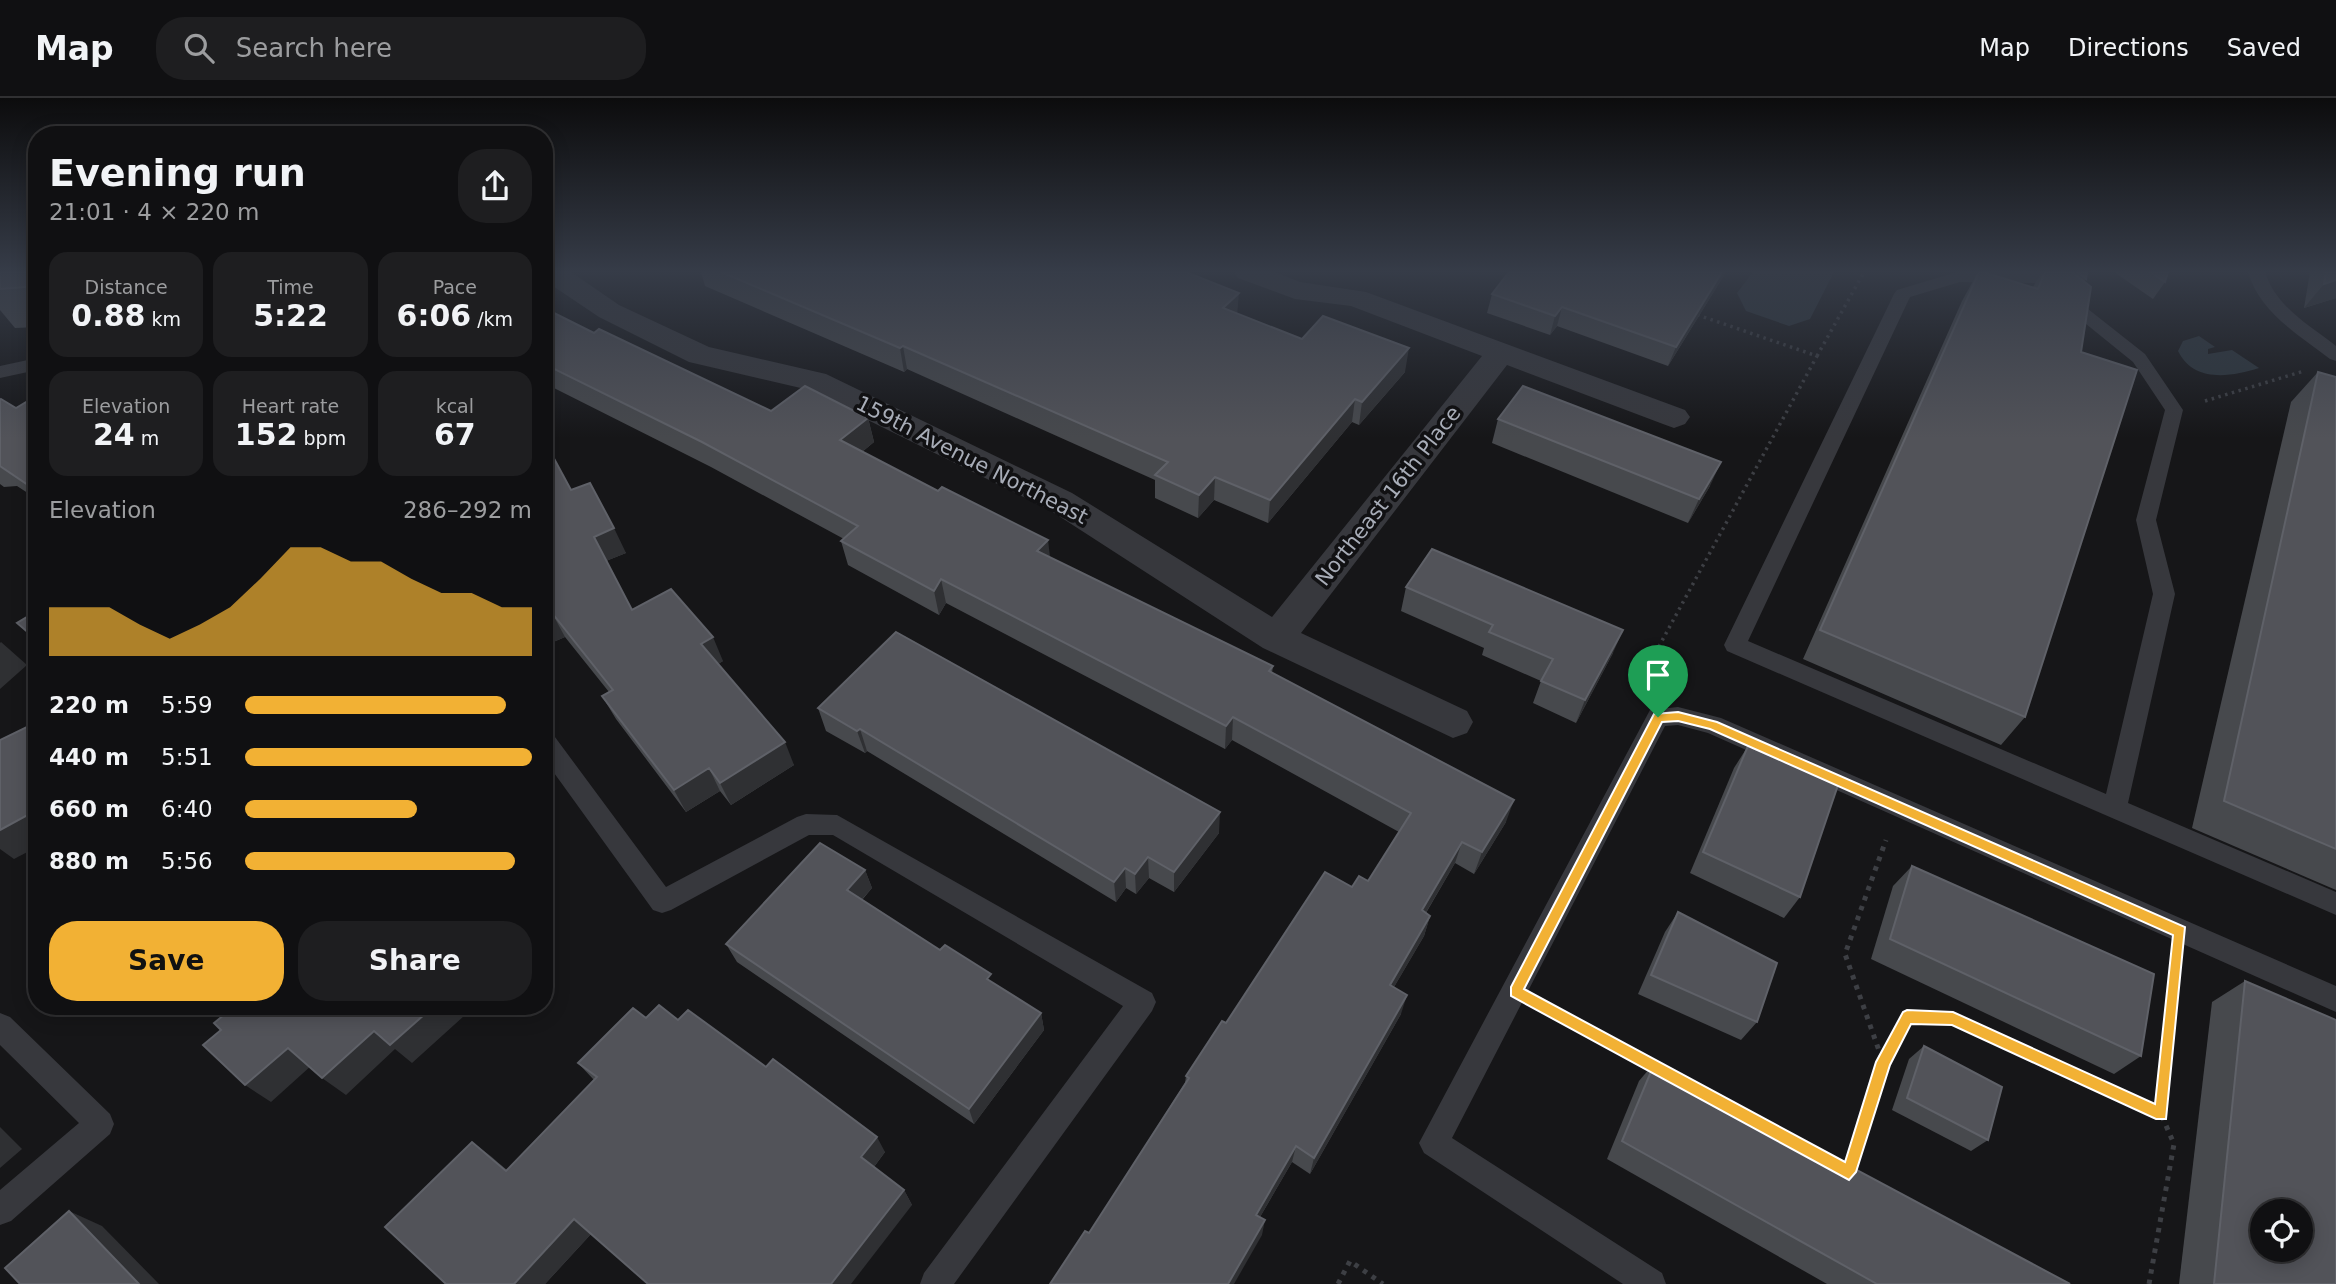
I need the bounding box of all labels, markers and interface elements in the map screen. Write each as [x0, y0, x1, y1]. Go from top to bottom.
search box [156, 17, 646, 80]
text: Map [35, 29, 114, 68]
icon: search [180, 29, 218, 67]
text: Search here [236, 33, 392, 63]
text: Map [1979, 34, 2030, 62]
text: Directions [2068, 34, 2189, 62]
text: Saved [2227, 34, 2301, 62]
button: share [458, 149, 532, 223]
text: Evening run [49, 151, 306, 195]
text: 21:01 · 4 × 220 m [49, 199, 259, 225]
text: Distance [85, 276, 168, 298]
text: Time [267, 276, 314, 298]
text: Pace [433, 276, 477, 298]
text: 0.88 [71, 298, 145, 333]
text: 5:22 [253, 298, 328, 333]
text: 6:06 [397, 298, 471, 333]
text: km [145, 308, 181, 330]
text: /km [471, 308, 513, 330]
street label: 159th Avenue Northeast [852, 391, 1092, 529]
text: Elevation [82, 395, 170, 417]
text: Heart rate [242, 395, 339, 417]
text: kcal [436, 395, 474, 417]
street label: Northeast 16th Place [1310, 401, 1466, 591]
text: 24 [93, 417, 135, 452]
text: 152 [235, 417, 297, 452]
text: 67 [434, 417, 476, 452]
text: m [135, 427, 159, 449]
text: bpm [297, 427, 346, 449]
text: Elevation [49, 497, 156, 523]
text: 286–292 m [403, 497, 532, 523]
pin [1628, 645, 1688, 717]
icon: arrive [1639, 656, 1677, 694]
text: 220 m [49, 692, 129, 718]
text: 5:59 [161, 692, 213, 718]
text: 440 m [49, 744, 129, 770]
text: 5:51 [161, 744, 213, 770]
text: 660 m [49, 796, 129, 822]
text: 6:40 [161, 796, 213, 822]
text: 880 m [49, 848, 129, 874]
text: 5:56 [161, 848, 213, 874]
button: Save [49, 921, 284, 1001]
button: Share [298, 921, 532, 1001]
map controls [2250, 1199, 2313, 1262]
button: locate [2250, 1199, 2313, 1262]

